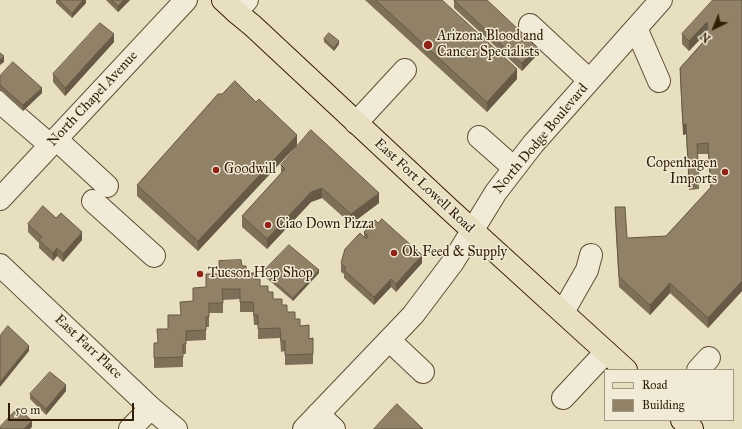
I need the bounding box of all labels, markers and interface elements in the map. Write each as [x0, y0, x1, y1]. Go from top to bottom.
north arrow [694, 8, 734, 48]
place label: Arizona Blood and Cancer Specialists [437, 29, 544, 62]
text: N [698, 29, 713, 45]
marker: Arizona Blood and Cancer Specialists [422, 39, 434, 51]
street label: North Chapel Avenue [44, 48, 142, 150]
street label: North Dodge Boulevard [490, 81, 592, 197]
street label: East Fort Lowell Road [370, 135, 478, 237]
place label: Copenhagen Imports [646, 156, 717, 188]
place label: Goodwill [224, 162, 276, 178]
marker: Goodwill [211, 165, 221, 175]
marker: Copenhagen Imports [720, 167, 730, 177]
place label: Ciao Down Pizza [276, 217, 374, 233]
marker: Ciao Down Pizza [263, 220, 273, 230]
place label: Ok Feed & Supply [402, 245, 507, 261]
marker: Ok Feed & Supply [389, 248, 399, 258]
place label: Tucson Hop Shop [208, 266, 313, 282]
marker: Tucson Hop Shop [195, 269, 205, 279]
street label: East Farr Place [51, 311, 125, 383]
legend [604, 369, 734, 421]
text: Road [642, 378, 668, 392]
scale bar [10, 395, 136, 421]
text: Building [642, 398, 684, 412]
text: 50 m [15, 403, 40, 417]

